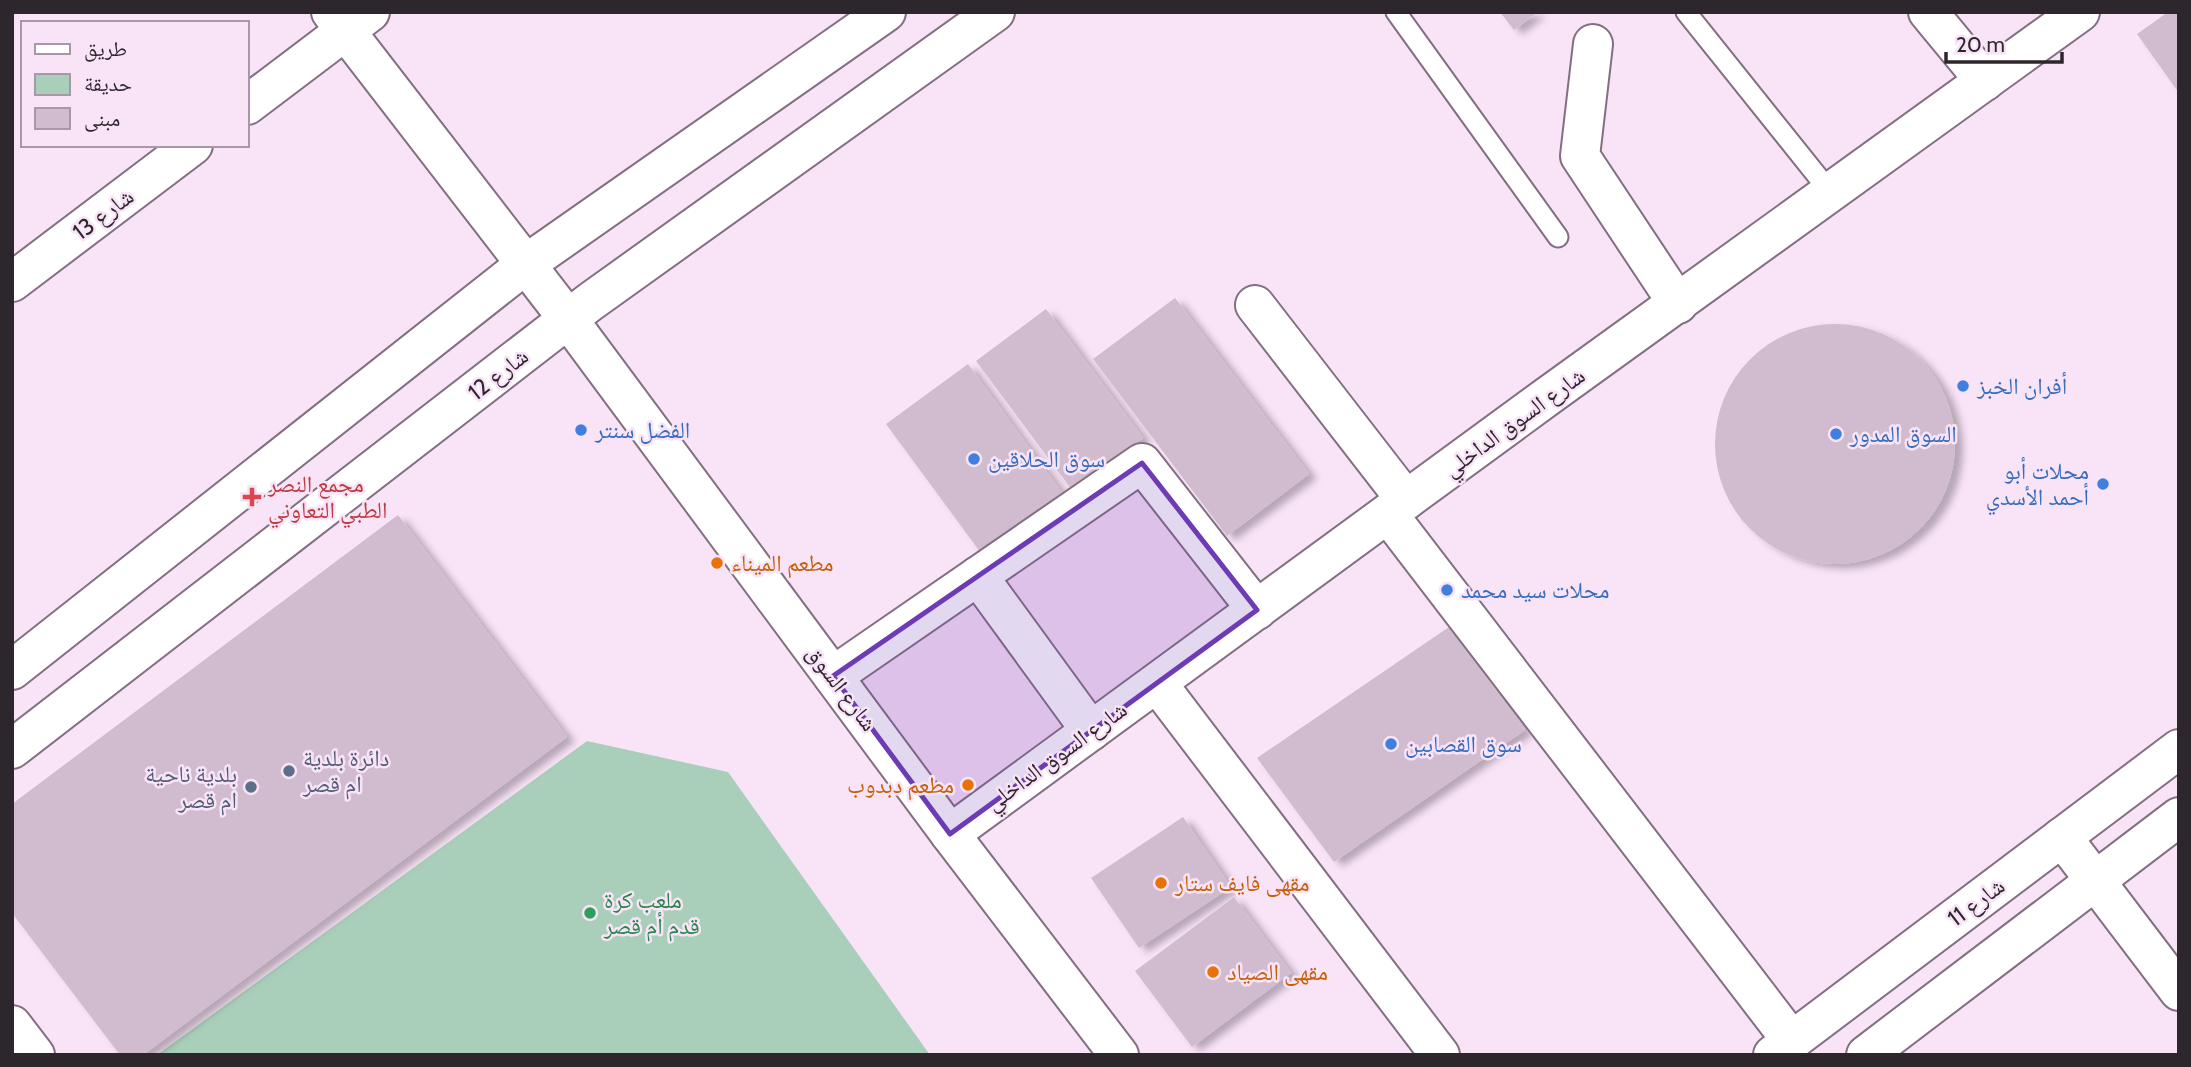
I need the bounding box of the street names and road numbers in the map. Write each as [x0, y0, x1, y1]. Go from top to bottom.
street label: شارع 13 [67, 182, 140, 247]
street label: شارع 12 [462, 342, 534, 407]
street label: شارع السوق الداخلي [1438, 361, 1593, 487]
street label: شارع السوق [800, 640, 883, 737]
street label: شارع السوق الداخلي [980, 695, 1135, 821]
street label: شارع 11 [1942, 872, 2011, 933]

